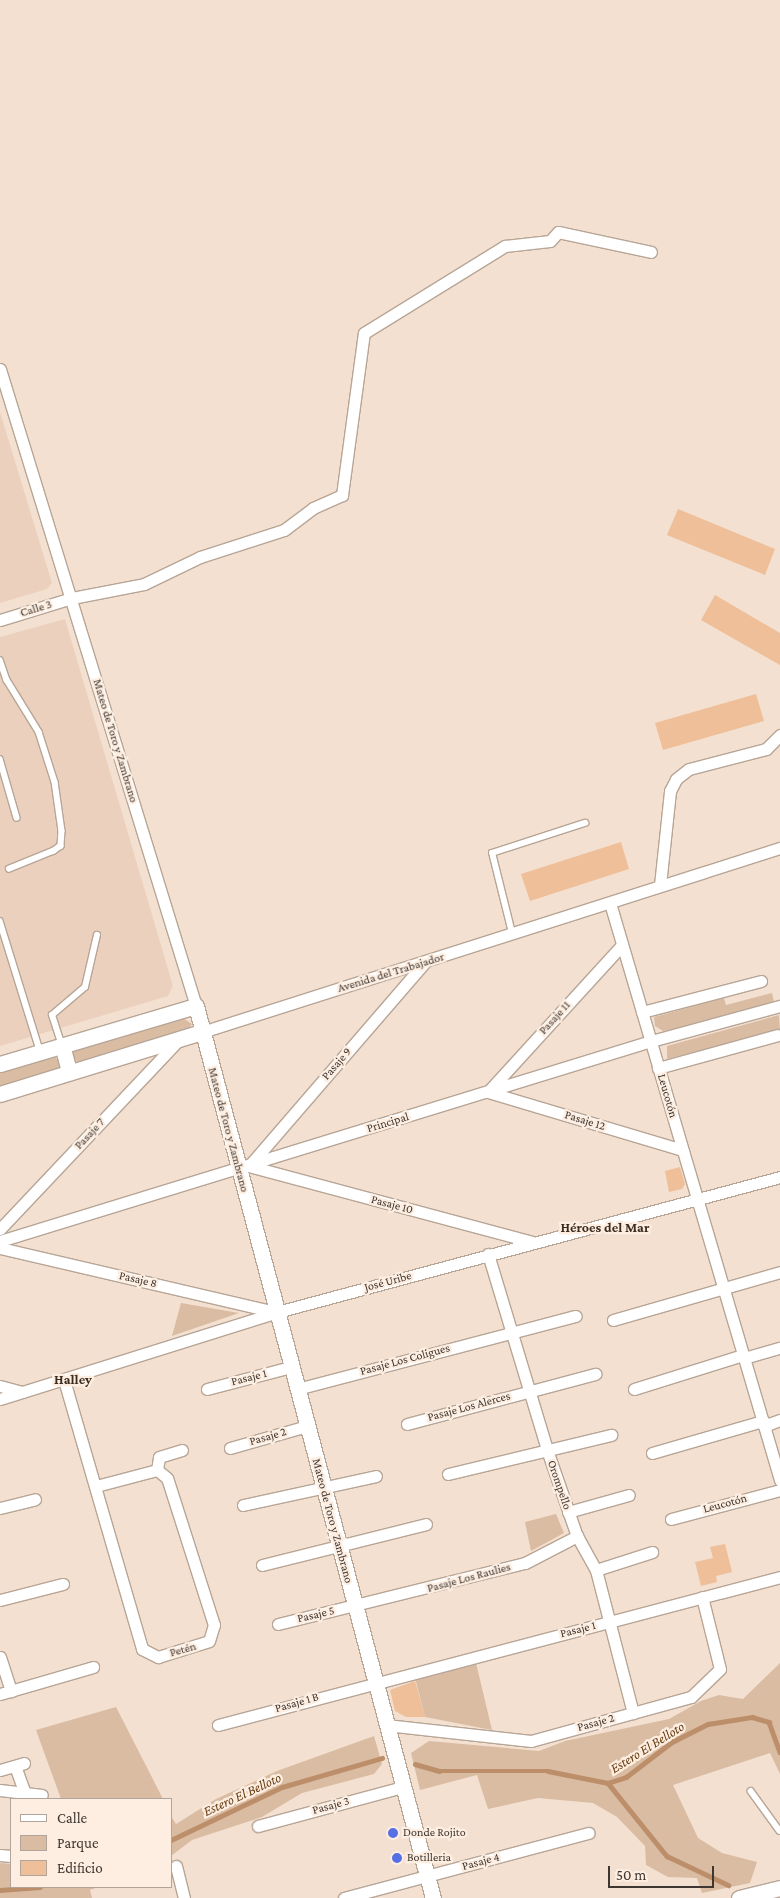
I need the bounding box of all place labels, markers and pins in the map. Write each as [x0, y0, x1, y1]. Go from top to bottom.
place label: Donde Rojito [403, 1826, 466, 1840]
marker: Donde Rojito [387, 1827, 399, 1839]
place label: Botilleria [407, 1851, 451, 1865]
marker: Botilleria [391, 1852, 403, 1864]

